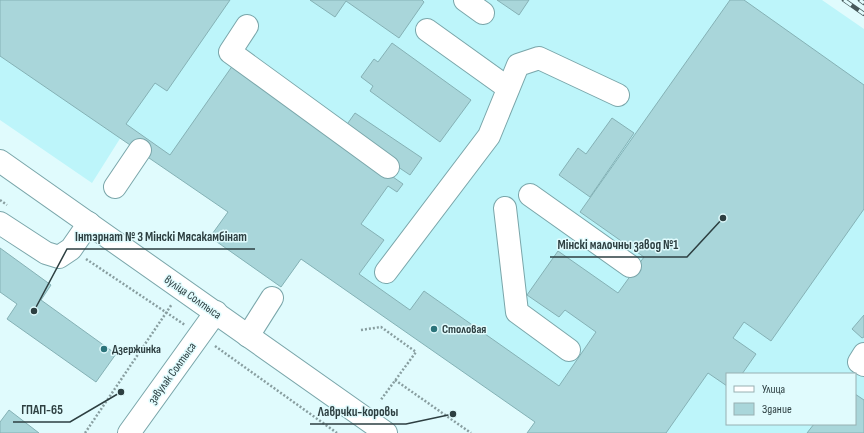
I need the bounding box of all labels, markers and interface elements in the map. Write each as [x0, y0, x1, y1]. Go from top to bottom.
callout: Інтэрнат № 3 Мінскі Мясакамбінат [67, 224, 255, 249]
text: Інтэрнат № 3 Мінскі Мясакамбінат [75, 229, 247, 245]
callout: Мінскі малочны завод №1 [550, 232, 687, 257]
text: Мінскі малочны завод №1 [558, 237, 678, 253]
street label: вуліца Солтыса [161, 272, 224, 323]
place label: Столовая [442, 322, 486, 337]
marker: Столовая [429, 324, 439, 334]
street label: завулак Солтыса [145, 339, 200, 407]
place label: Дзержинка [112, 342, 161, 357]
marker: Дзержинка [99, 344, 109, 354]
legend [726, 373, 856, 425]
text: Улица [762, 382, 786, 397]
callout: ГПАП-65 [13, 397, 70, 422]
callout: Лаврчки-коровы [310, 399, 406, 424]
text: ГПАП-65 [21, 402, 63, 418]
text: Здание [762, 402, 792, 417]
text: Лаврчки-коровы [317, 404, 398, 420]

